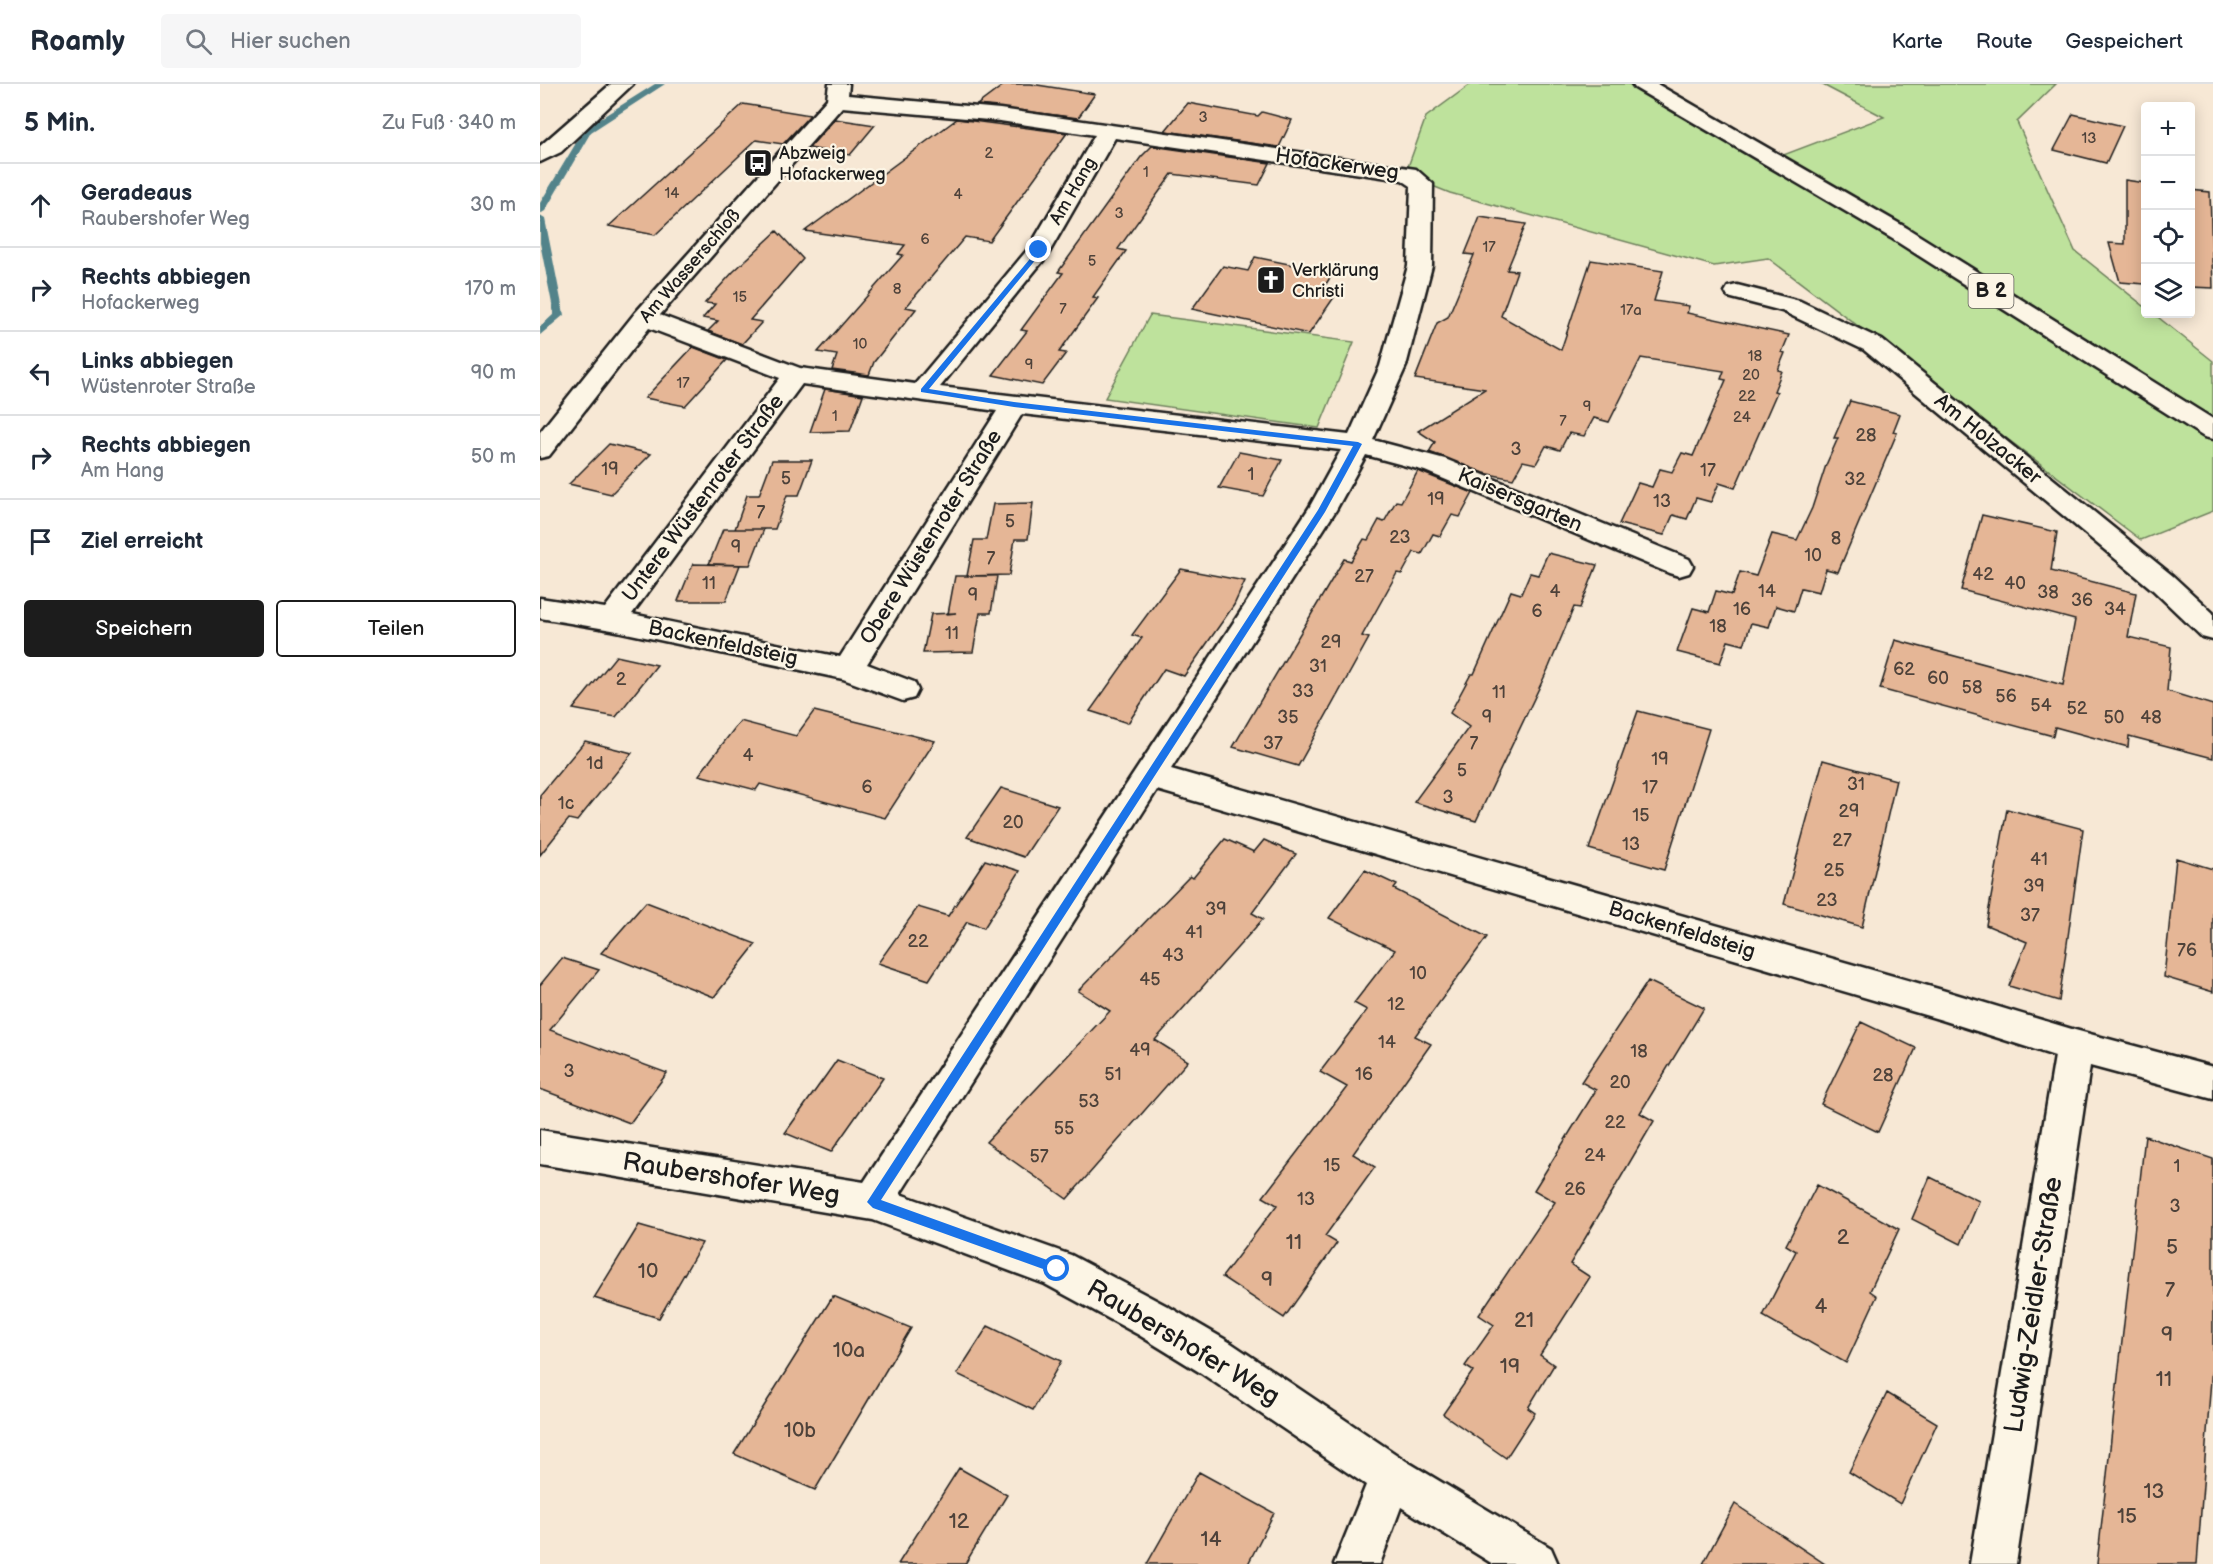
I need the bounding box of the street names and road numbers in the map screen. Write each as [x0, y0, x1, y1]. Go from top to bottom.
street label: Hofackerweg [1274, 143, 1400, 185]
street label: Am Hang [1045, 153, 1101, 229]
street label: Am Wasserschloß [635, 205, 745, 327]
road number: B 2 [1968, 274, 2014, 308]
street label: Am Holzacker [1929, 388, 2047, 490]
street label: Untere Wüstenroter Straße [617, 389, 789, 607]
street label: Obere Wüstenroter Straße [855, 425, 1007, 649]
street label: Kaisersgarten [1454, 463, 1586, 537]
street label: Backenfeldsteig [646, 615, 800, 671]
street label: Backenfeldsteig [1606, 896, 1758, 964]
street label: Raubershofer Weg [620, 1147, 842, 1211]
street label: Ludwig-Zeidler-Straße [1998, 1175, 2070, 1435]
street label: Raubershofer Weg [1081, 1273, 1285, 1413]

